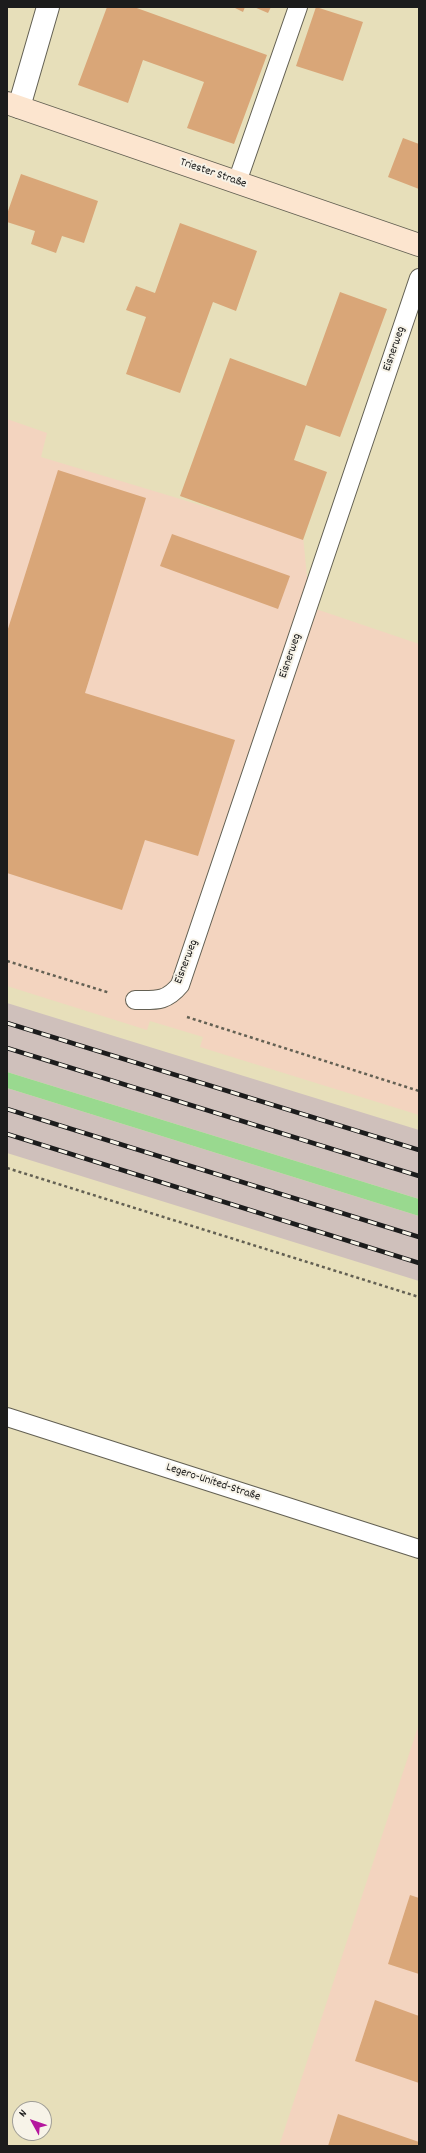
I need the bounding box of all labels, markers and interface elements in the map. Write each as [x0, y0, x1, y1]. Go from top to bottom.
street label: Triester Straße [178, 156, 248, 192]
street label: Eisnerweg [381, 325, 409, 373]
street label: Eisnerweg [277, 632, 305, 680]
street label: Eisnerweg [172, 938, 202, 986]
street label: Legero-United-Straße [164, 1461, 262, 1505]
north arrow [12, 2101, 52, 2141]
text: N [16, 2107, 31, 2121]

